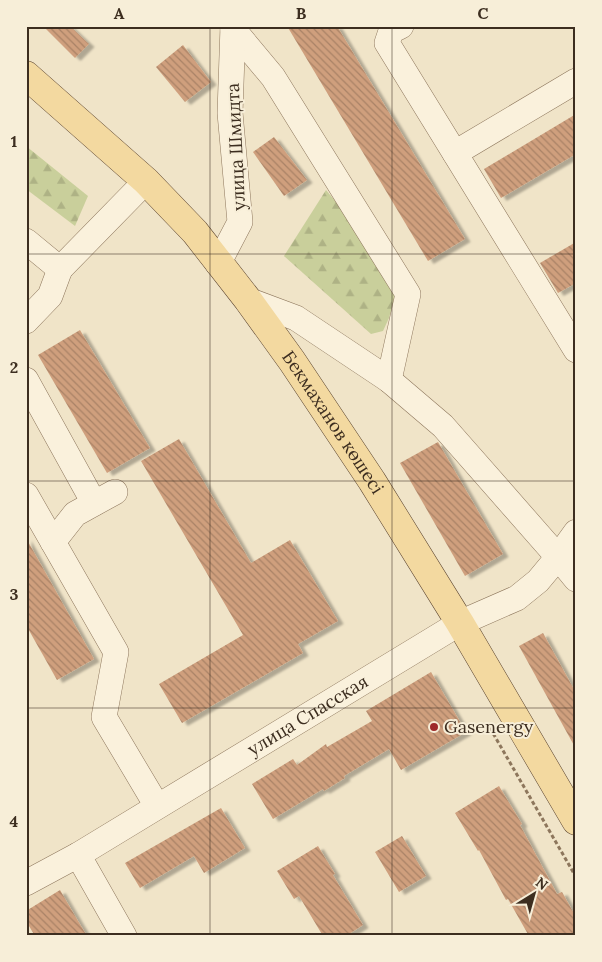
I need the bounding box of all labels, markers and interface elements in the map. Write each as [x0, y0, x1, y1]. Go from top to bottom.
text: A [114, 3, 125, 23]
text: B [296, 3, 307, 23]
text: C [477, 3, 489, 23]
street label: улица Шмидта [221, 83, 250, 212]
text: 1 [11, 131, 17, 151]
street label: Бекмаханов көшесі [277, 346, 389, 498]
text: 2 [10, 357, 18, 377]
text: 3 [10, 584, 19, 604]
street label: улица Спасская [243, 669, 372, 760]
place label: Gasenergy [444, 715, 534, 738]
marker: Gasenergy [428, 721, 440, 733]
text: 4 [10, 811, 19, 831]
north arrow [510, 870, 560, 920]
text: N [532, 873, 552, 894]

